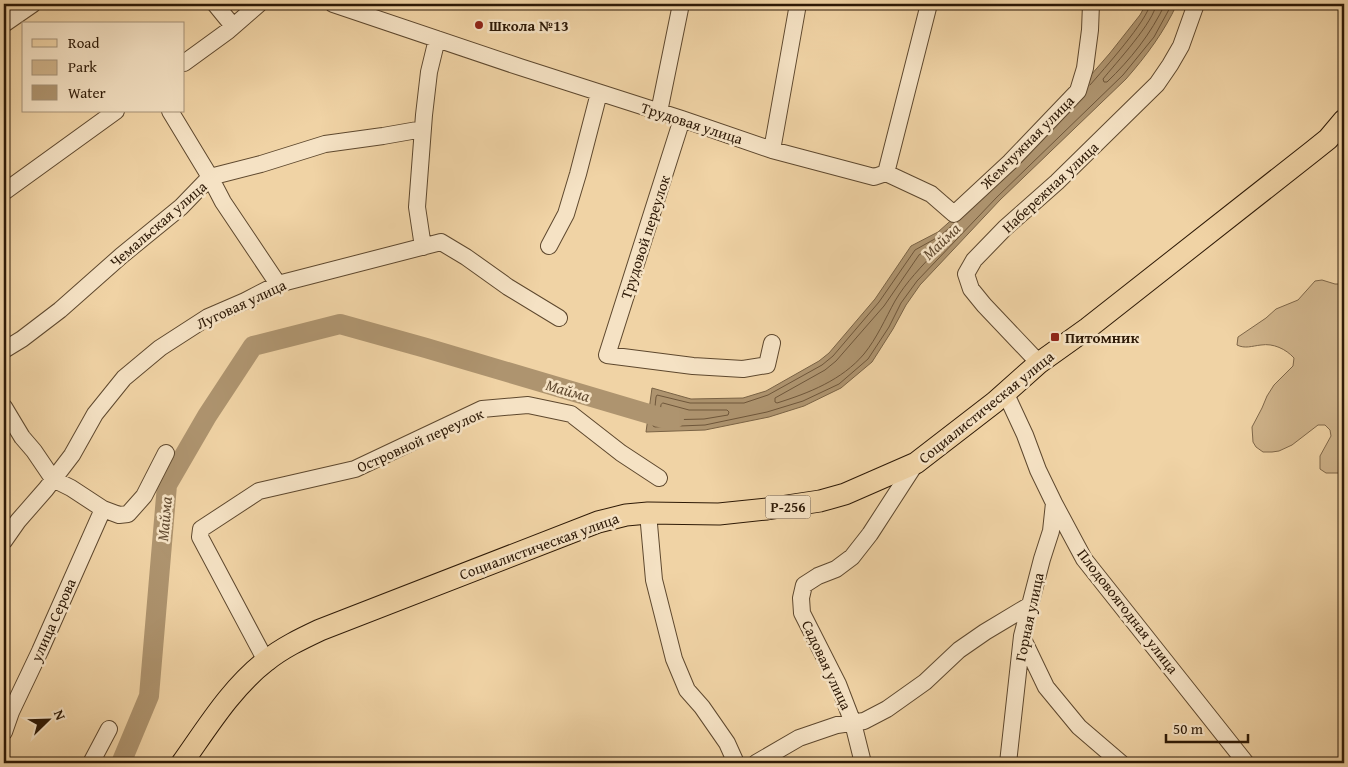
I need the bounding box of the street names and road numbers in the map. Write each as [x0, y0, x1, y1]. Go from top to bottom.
street label: Жемчужная улица [975, 90, 1079, 194]
street label: Трудовая улица [638, 97, 746, 150]
street label: Набережная улица [997, 136, 1104, 237]
street label: Трудовой переулок [615, 172, 675, 302]
street label: Чемальская улица [105, 175, 212, 272]
street label: Луговая улица [193, 274, 290, 334]
street label: Социалистическая улица [914, 345, 1059, 468]
street label: Островной переулок [353, 403, 487, 477]
road number: Р-256 [766, 496, 810, 518]
street label: Социалистическая улица [456, 507, 623, 585]
street label: Плодовоягодная улица [1073, 544, 1184, 679]
street label: Горная улица [1009, 570, 1049, 663]
street label: улица Серова [25, 574, 81, 666]
street label: Садовая улица [797, 617, 857, 714]

